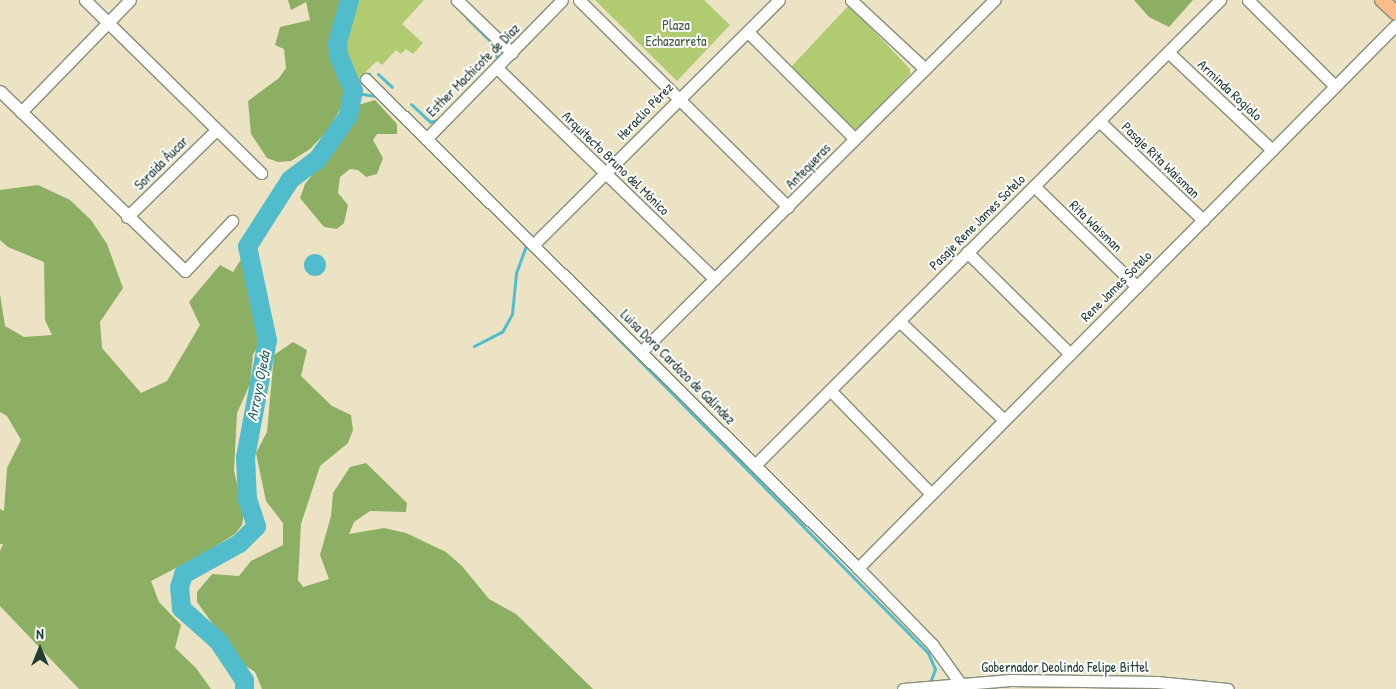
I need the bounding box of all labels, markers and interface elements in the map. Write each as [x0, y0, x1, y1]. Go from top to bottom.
park label: Plaza Echazarreta [645, 17, 707, 49]
street label: Esther Machicote de Díaz [423, 20, 523, 120]
street label: Arminda Rogiolo [1194, 56, 1266, 124]
street label: Heraclio Pérez [613, 79, 677, 143]
street label: Arquitecto Bruno del Mónico [559, 107, 673, 219]
street label: Pasaje Rita Waisman [1118, 118, 1204, 202]
street label: Soraida Áucar [131, 133, 191, 193]
street label: Antequeras [782, 139, 834, 193]
street label: Pasaje Rene James Sotelo [926, 171, 1028, 273]
street label: Rita Waisman [1066, 197, 1126, 255]
street label: Rene James Sotelo [1077, 247, 1155, 325]
street label: Luisa Dora Cardozo de Galíndez [617, 306, 739, 428]
water label: Arroyo Ojeda [242, 350, 274, 422]
north arrow [15, 624, 65, 674]
text: N [36, 624, 44, 643]
street label: Gobernador Deolindo Felipe Bittel [981, 659, 1149, 675]

